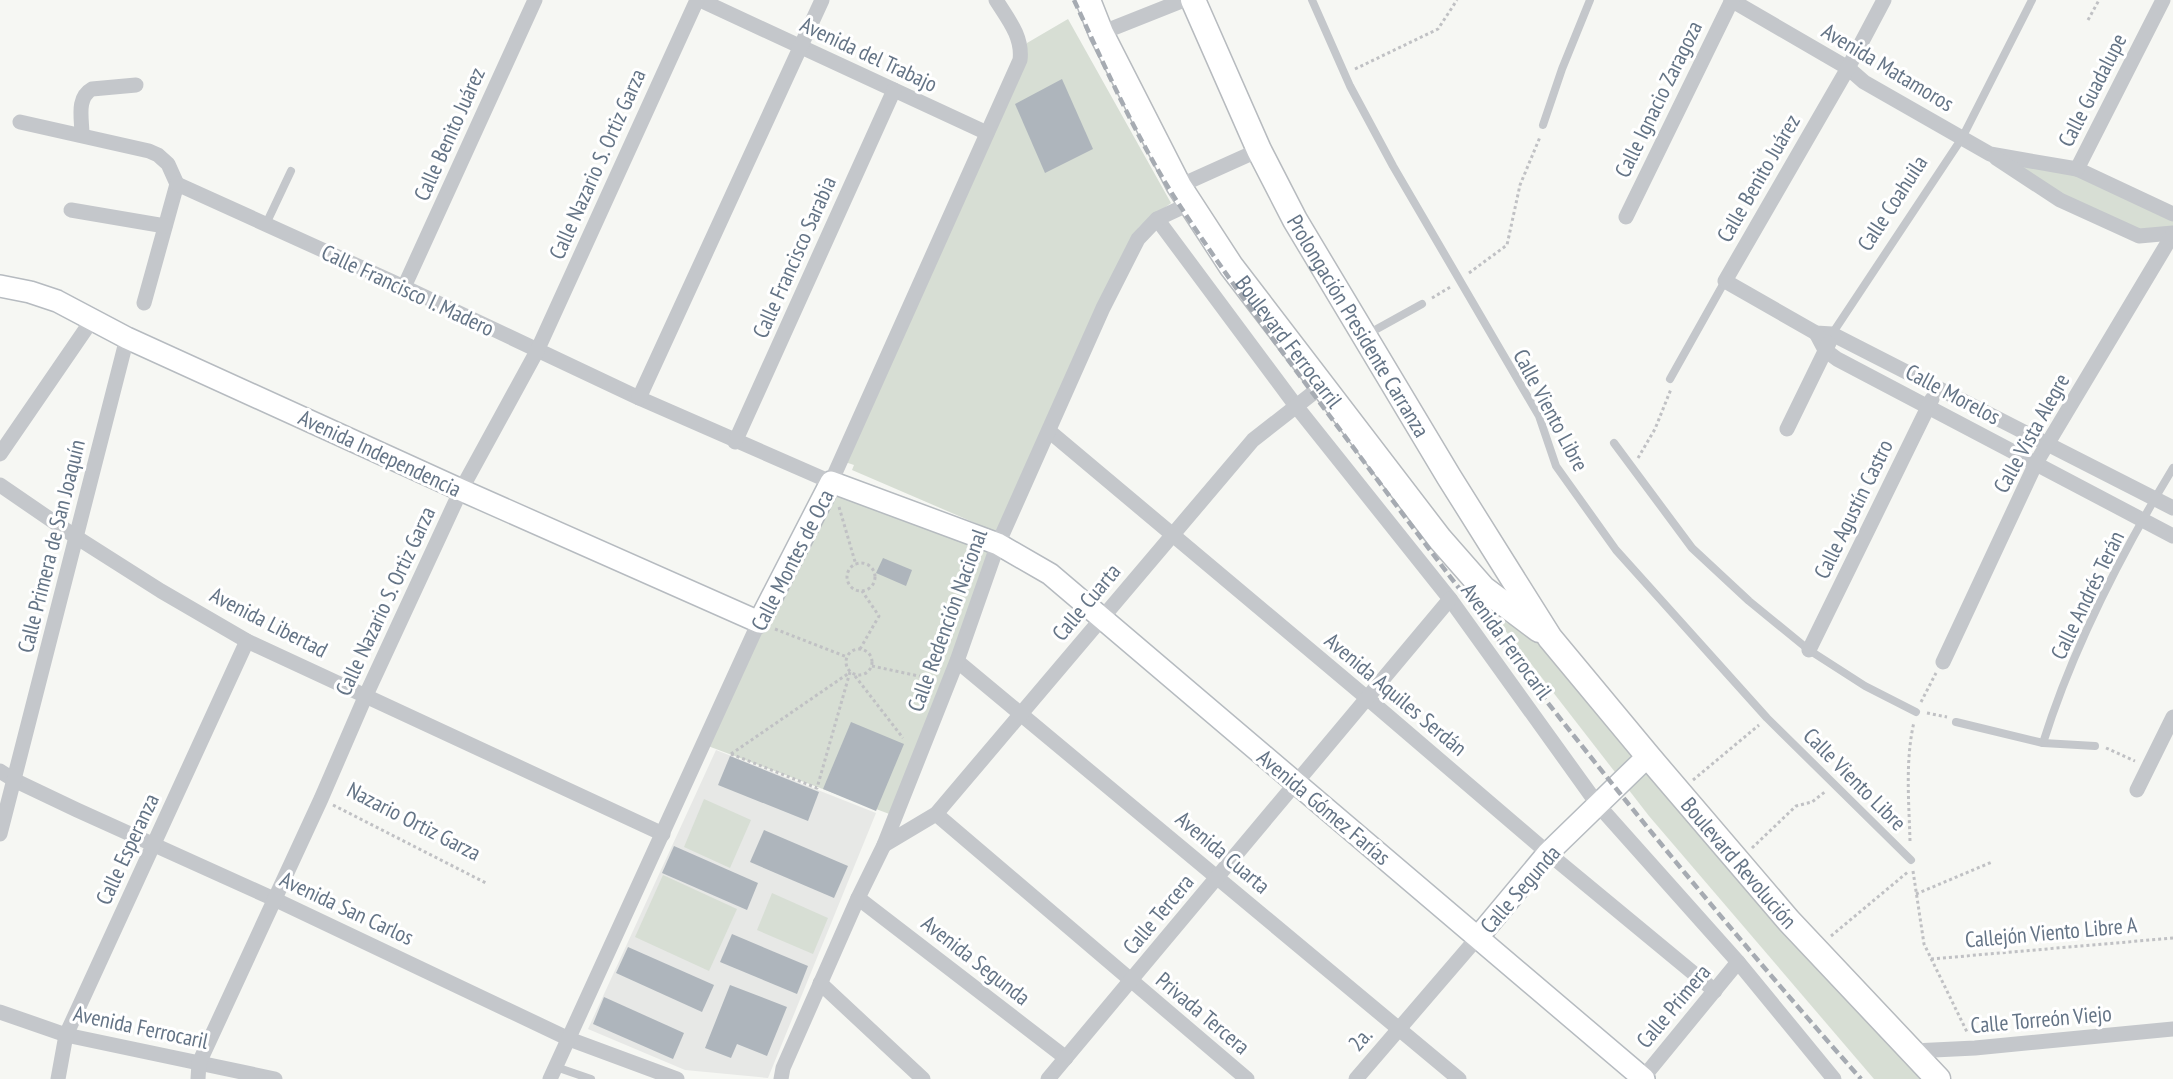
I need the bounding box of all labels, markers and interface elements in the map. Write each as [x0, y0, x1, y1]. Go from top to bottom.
street label: Avenida del Trabajo [796, 10, 942, 98]
street label: Calle Ignacio Zaragoza [1608, 16, 1708, 182]
street label: Avenida Matamoros [1817, 17, 1959, 117]
street label: Calle Guadalupe [2052, 29, 2132, 151]
street label: Calle Benito Juárez [407, 63, 491, 205]
street label: Calle Nazario S. Ortiz Garza [542, 65, 652, 263]
street label: Calle Benito Juárez [1710, 109, 1806, 247]
street label: Calle Coahuila [1851, 150, 1933, 256]
street label: Calle Francisco Sarabia [746, 172, 842, 342]
street label: Prolongación Presidente Carranza [1281, 210, 1436, 442]
street label: Calle Francisco I. Madero [317, 238, 499, 342]
street label: Boulevard Ferrocarril [1229, 270, 1349, 414]
street label: Calle Viento Libre [1507, 344, 1595, 476]
street label: Calle Morelos [1901, 357, 2005, 431]
street label: Calle Vista Alegre [1987, 368, 2075, 498]
street label: Avenida Independencia [294, 403, 466, 503]
street label: Calle Agustín Castro [1807, 435, 1899, 583]
street label: Calle Primera de San Joaquín [11, 437, 91, 655]
street label: Calle Montes de Oca [744, 485, 840, 635]
street label: Calle Nazario S. Ortiz Garza [329, 502, 441, 700]
street label: Calle Redención Nacional [901, 524, 993, 715]
street label: Calle Andrés Terán [2044, 526, 2130, 664]
street label: Calle Cuarta [1046, 558, 1126, 646]
street label: Avenida Ferrocaril [1455, 577, 1559, 705]
street label: Avenida Libertad [206, 580, 332, 664]
street label: Avenida Aquiles Serdán [1319, 626, 1473, 762]
street label: Calle Viento Libre [1798, 722, 1912, 836]
street label: Avenida Gómez Farías [1252, 743, 1396, 871]
street label: Nazario Ortiz Garza [343, 775, 485, 867]
street label: Calle Esperanza [89, 789, 165, 909]
street label: Boulevard Revolución [1675, 791, 1803, 934]
street label: Avenida Cuarta [1170, 805, 1276, 899]
street label: Calle Segunda [1474, 839, 1566, 939]
street label: Avenida San Carlos [276, 865, 418, 951]
street label: Calle Tercera [1116, 868, 1200, 960]
street label: Avenida Segunda [916, 909, 1036, 1011]
street label: Callejón Viento Libre A [1964, 910, 2139, 953]
street label: Calle Primera [1630, 958, 1716, 1054]
street label: Privada Tercera [1150, 966, 1256, 1060]
street label: Avenida Ferrocaril [71, 999, 212, 1055]
street label: Calle Torreón Viejo [1969, 999, 2113, 1039]
street label: 2a. [1342, 1021, 1378, 1057]

